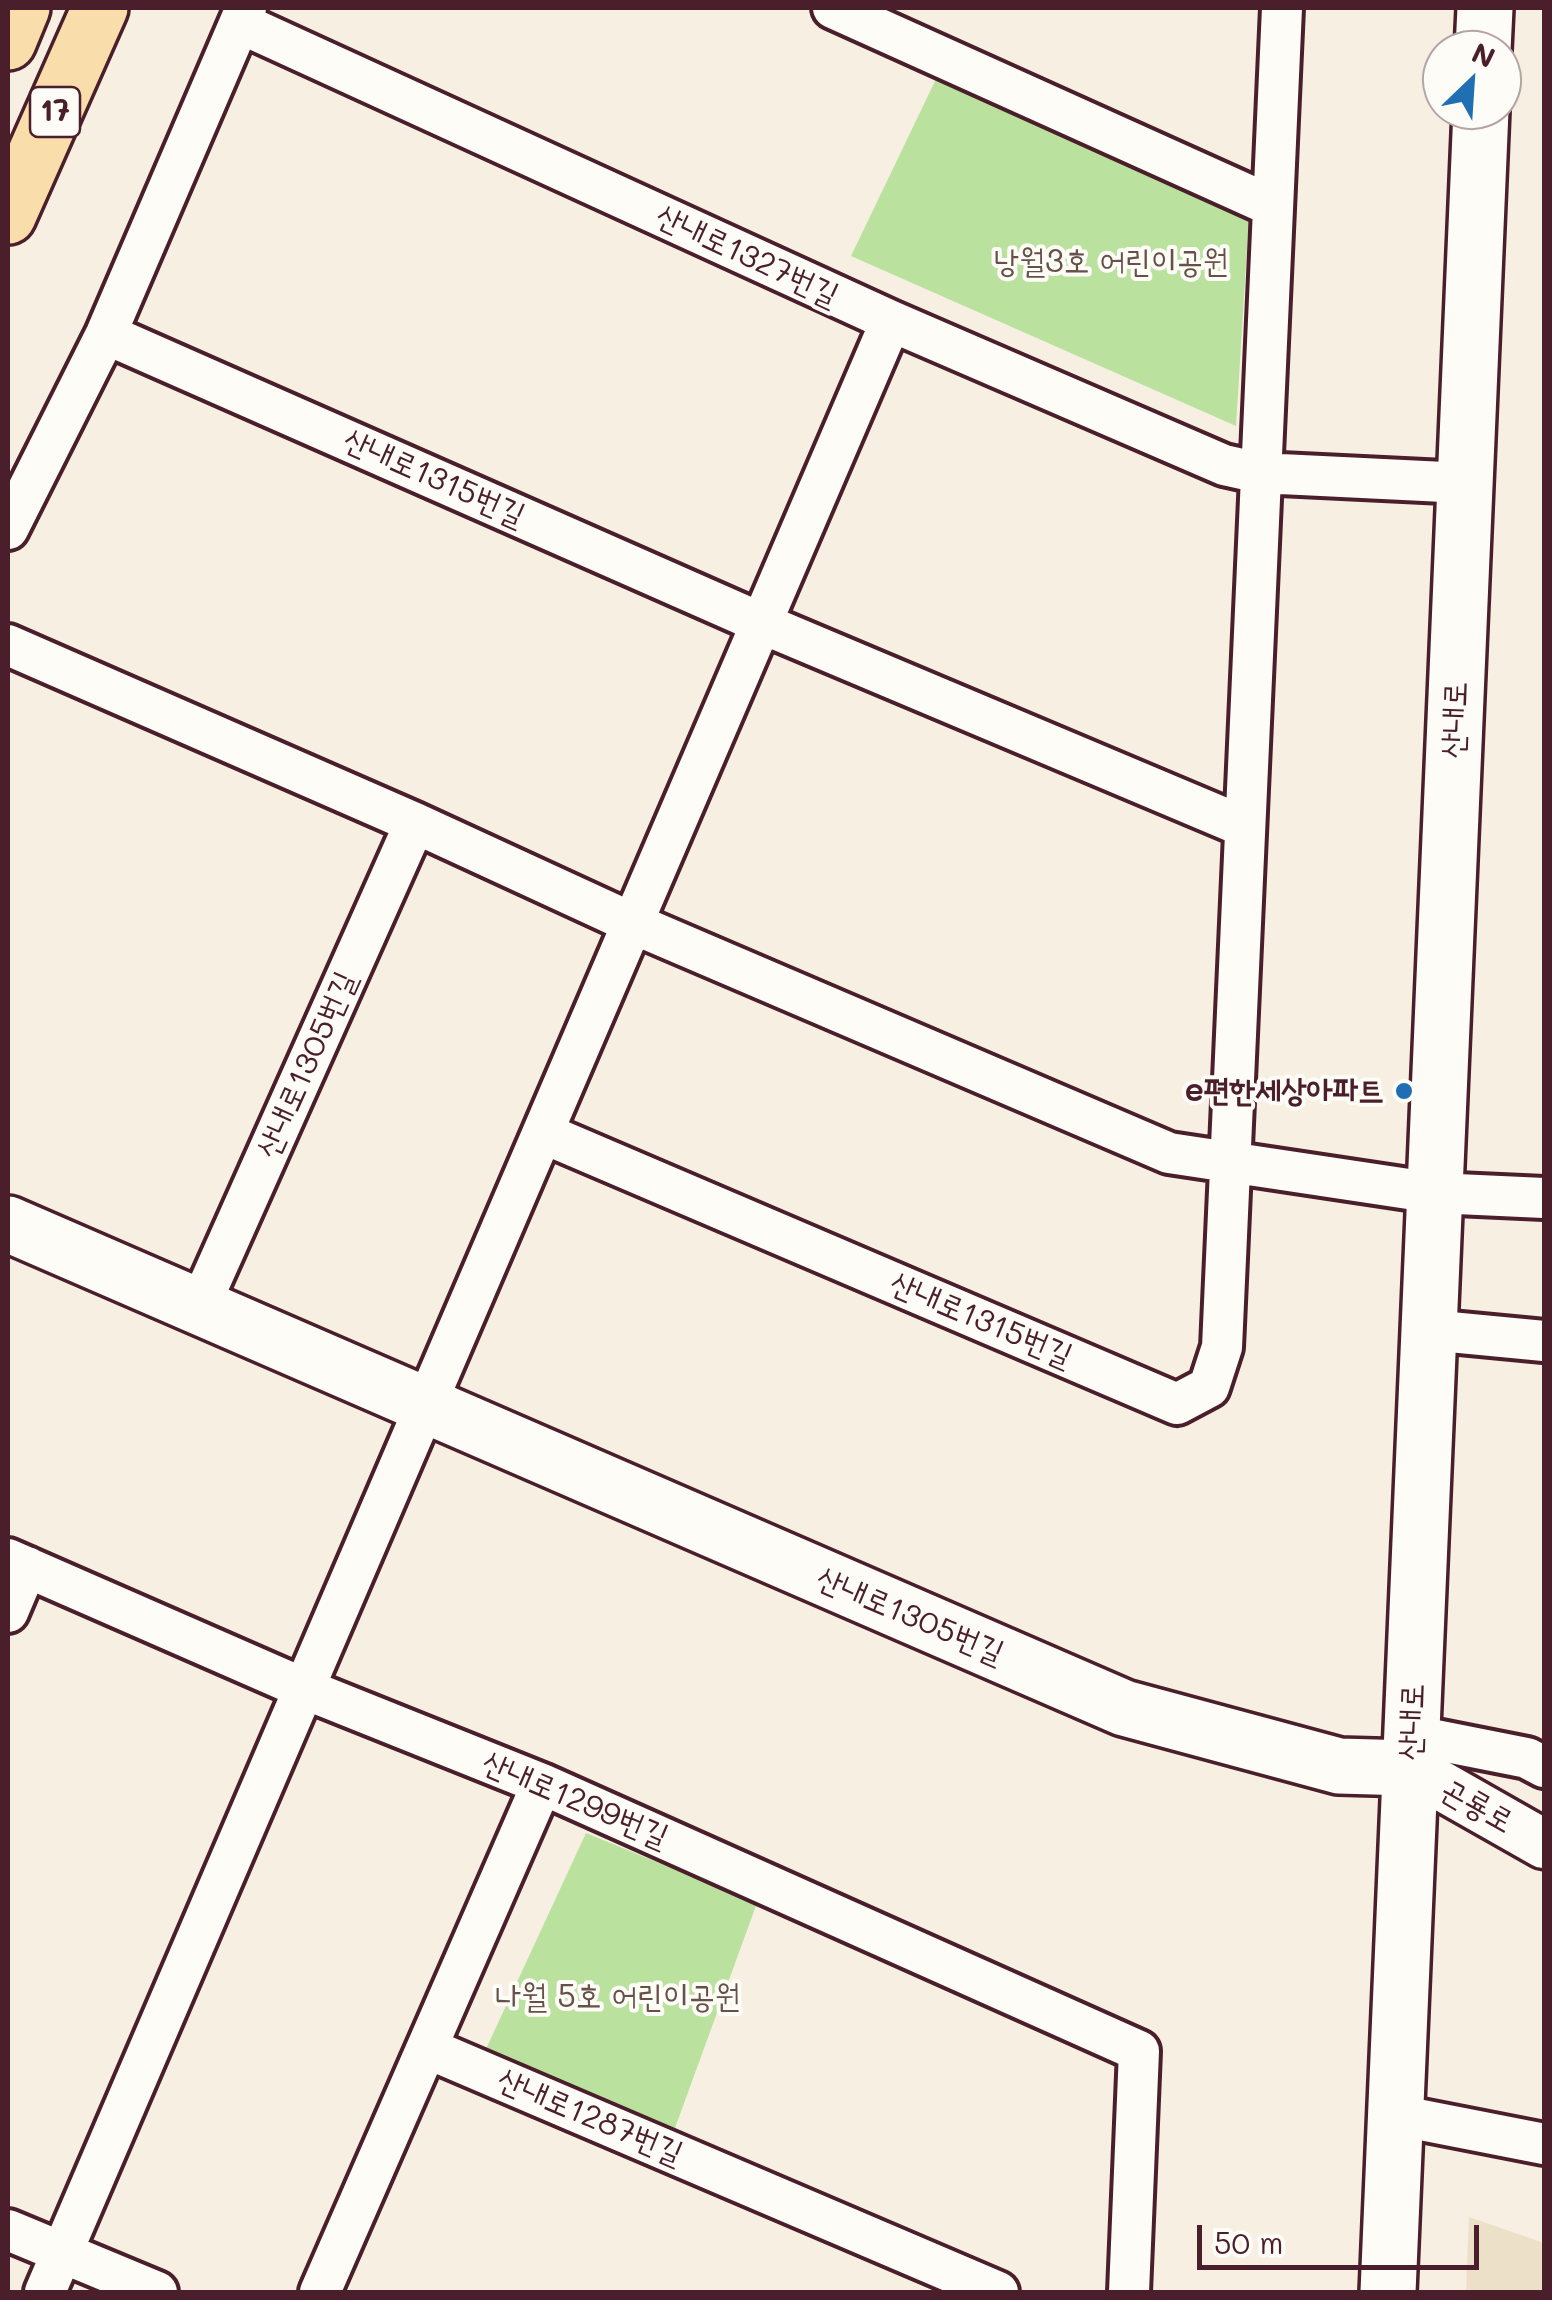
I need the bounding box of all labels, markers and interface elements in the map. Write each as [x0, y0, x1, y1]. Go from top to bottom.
north arrow [1422, 30, 1522, 130]
text: N [1467, 34, 1501, 75]
road number: 17 [30, 87, 80, 137]
street label: 산내로1327번길 [649, 197, 845, 315]
park label: 낭월3호 어린이공원 [994, 243, 1228, 281]
street label: 산내로1315번길 [337, 421, 531, 535]
street label: 산내로 [1434, 681, 1476, 759]
street label: 산내로1305번길 [249, 966, 365, 1164]
place label: e편한세상아파트 [1185, 1072, 1384, 1110]
marker: e편한세상아파트 [1393, 1080, 1415, 1102]
street label: 산내로1315번길 [884, 1264, 1078, 1376]
street label: 산내로1305번길 [810, 1559, 1010, 1673]
street label: 산내로 [1391, 1683, 1433, 1761]
street label: 산내로1299번길 [476, 1744, 674, 1856]
street label: 곤룡로 [1434, 1770, 1520, 1842]
park label: 나월 5호 어린이공원 [495, 1978, 741, 2016]
street label: 산내로1287번길 [491, 2061, 689, 2173]
scale bar [1202, 2205, 1484, 2267]
text: 50 m [1214, 2222, 1284, 2262]

